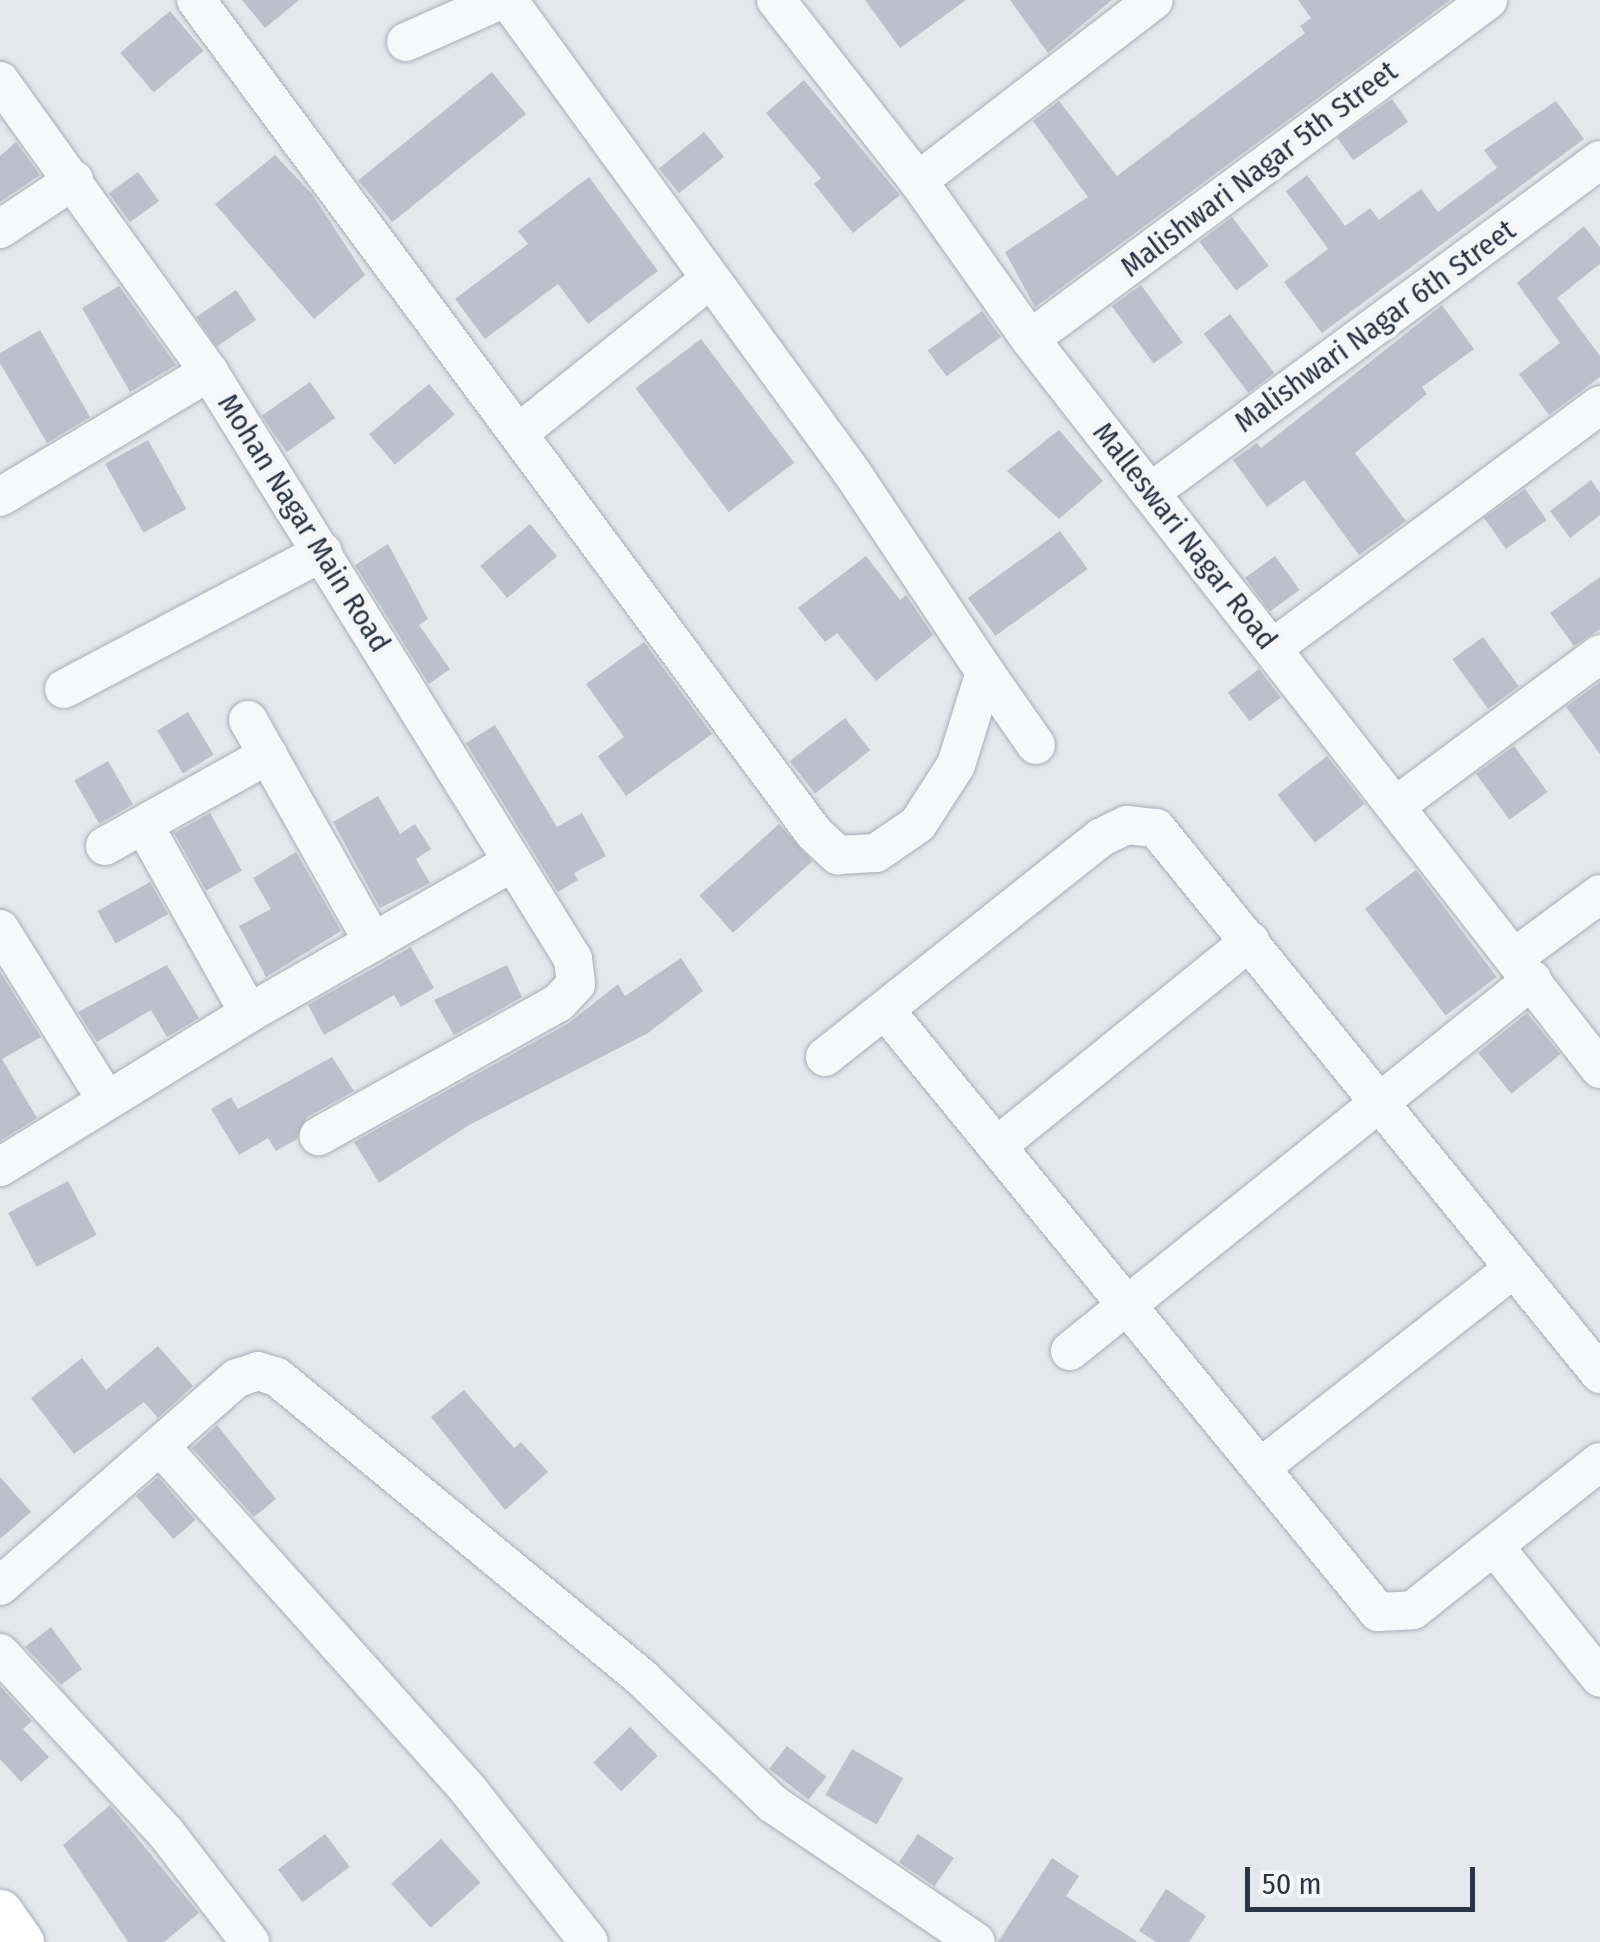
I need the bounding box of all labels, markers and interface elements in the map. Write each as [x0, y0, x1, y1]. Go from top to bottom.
street label: Malishwari Nagar 5th Street [1114, 53, 1404, 285]
street label: Malishwari Nagar 6th Street [1227, 212, 1523, 440]
street label: Mohan Nagar Main Road [210, 387, 398, 659]
street label: Malleswari Nagar Road [1085, 415, 1285, 657]
scale bar [1250, 1847, 1480, 1909]
text: 50 m [1262, 1866, 1322, 1902]

